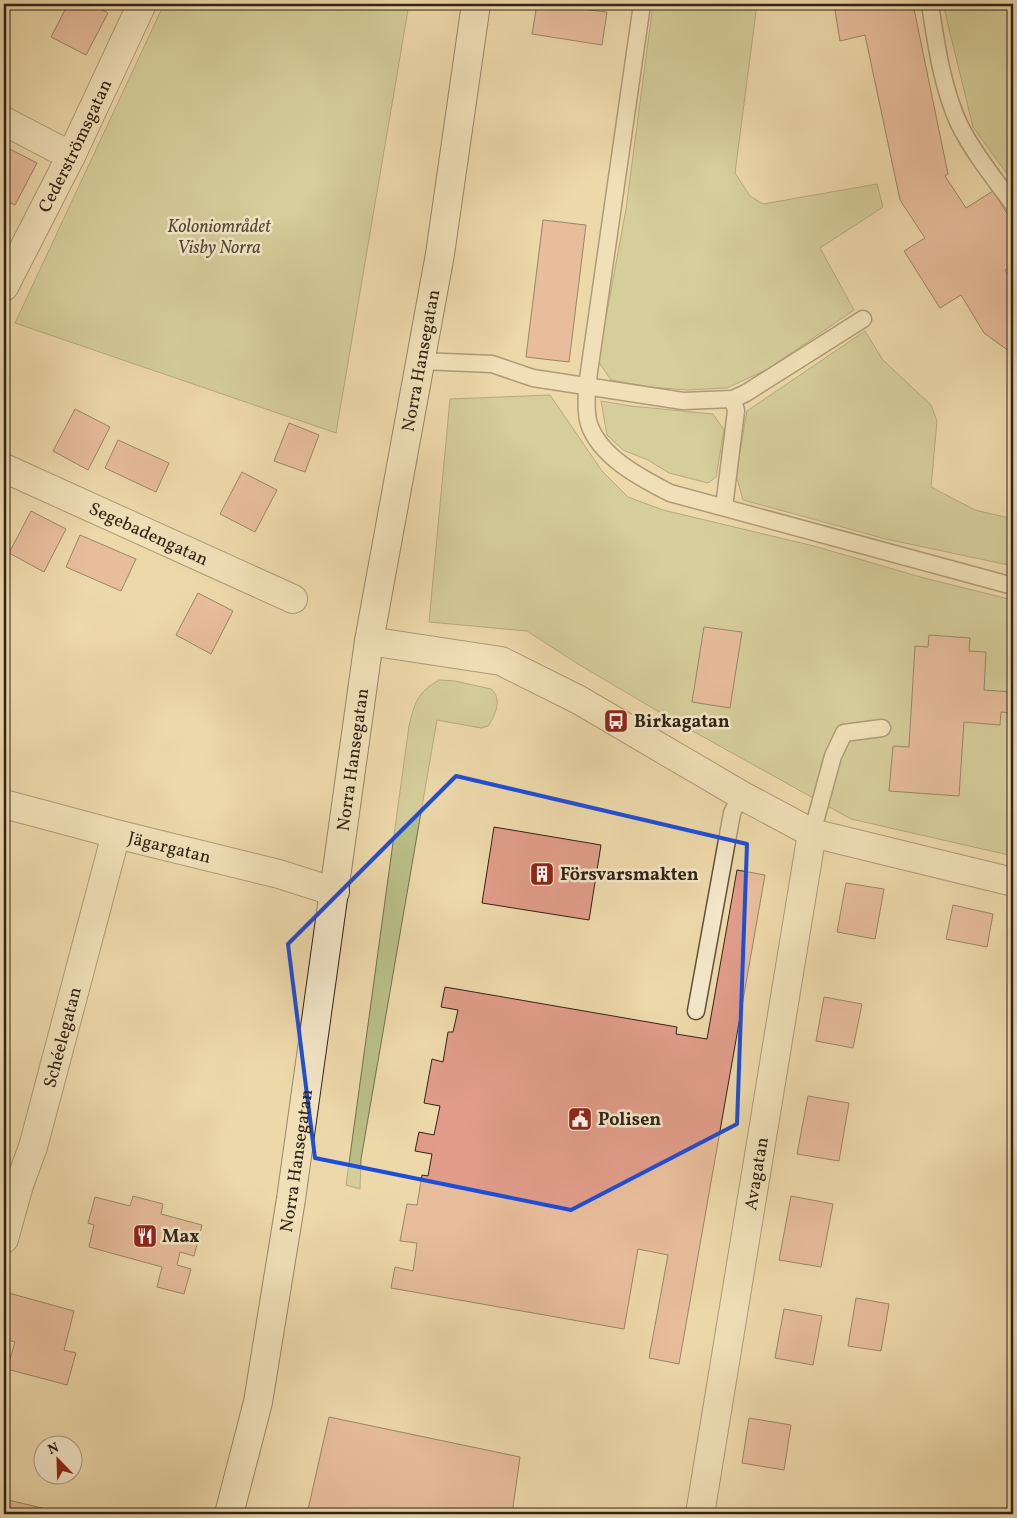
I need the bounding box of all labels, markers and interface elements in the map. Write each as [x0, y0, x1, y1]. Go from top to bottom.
street label: Cederströmsgatan [33, 75, 119, 217]
park label: Koloniområdet Visby Norra [167, 215, 272, 261]
street label: Norra Hansegatan [397, 287, 447, 434]
street label: Segebadengatan [85, 497, 212, 573]
street label: Norra Hansegatan [332, 686, 376, 833]
bus stop icon: Birkagatan [603, 708, 629, 734]
place label: Birkagatan [634, 710, 730, 735]
street label: Jägargatan [125, 826, 213, 871]
building icon: Försvarsmakten [529, 861, 555, 887]
place label: Försvarsmakten [560, 863, 699, 888]
street label: Schéelegatan [38, 984, 89, 1091]
street label: Norra Hansegatan [275, 1088, 320, 1234]
public building icon: Polisen [567, 1106, 593, 1132]
place label: Polisen [598, 1108, 661, 1133]
street label: Avagatan [739, 1135, 776, 1212]
restaurant icon: Max [132, 1223, 158, 1249]
place label: Max [162, 1225, 199, 1250]
north arrow [32, 1436, 82, 1486]
text: N [45, 1439, 62, 1460]

